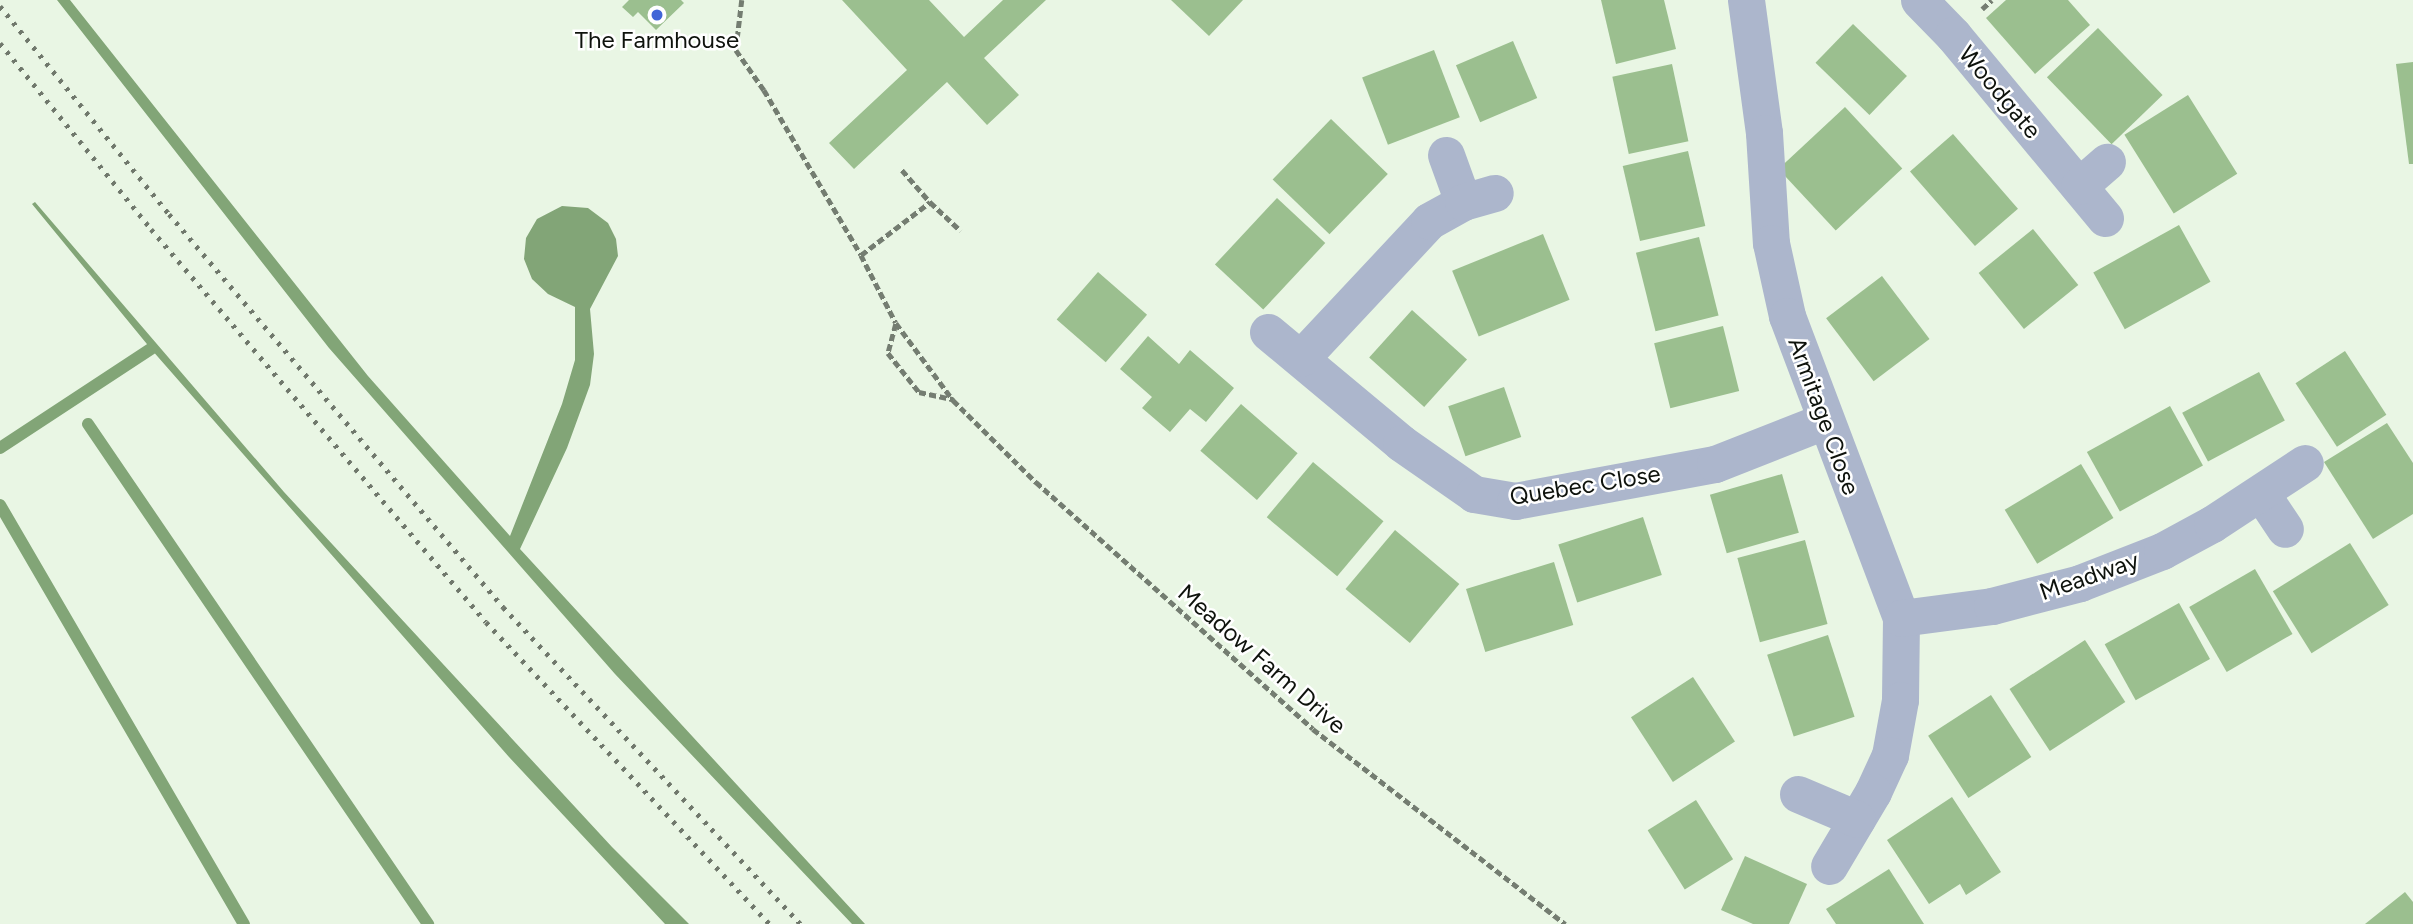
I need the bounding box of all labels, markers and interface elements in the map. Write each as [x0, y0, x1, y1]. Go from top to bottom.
marker: The Farmhouse [649, 7, 665, 23]
place label: The Farmhouse [575, 26, 739, 54]
street label: Woodgate [1953, 40, 2047, 144]
street label: Armitage Close [1782, 333, 1866, 499]
street label: Quebec Close [1508, 459, 1662, 511]
street label: Meadway [2036, 546, 2142, 606]
street label: Meadow Farm Drive [1172, 578, 1352, 740]

